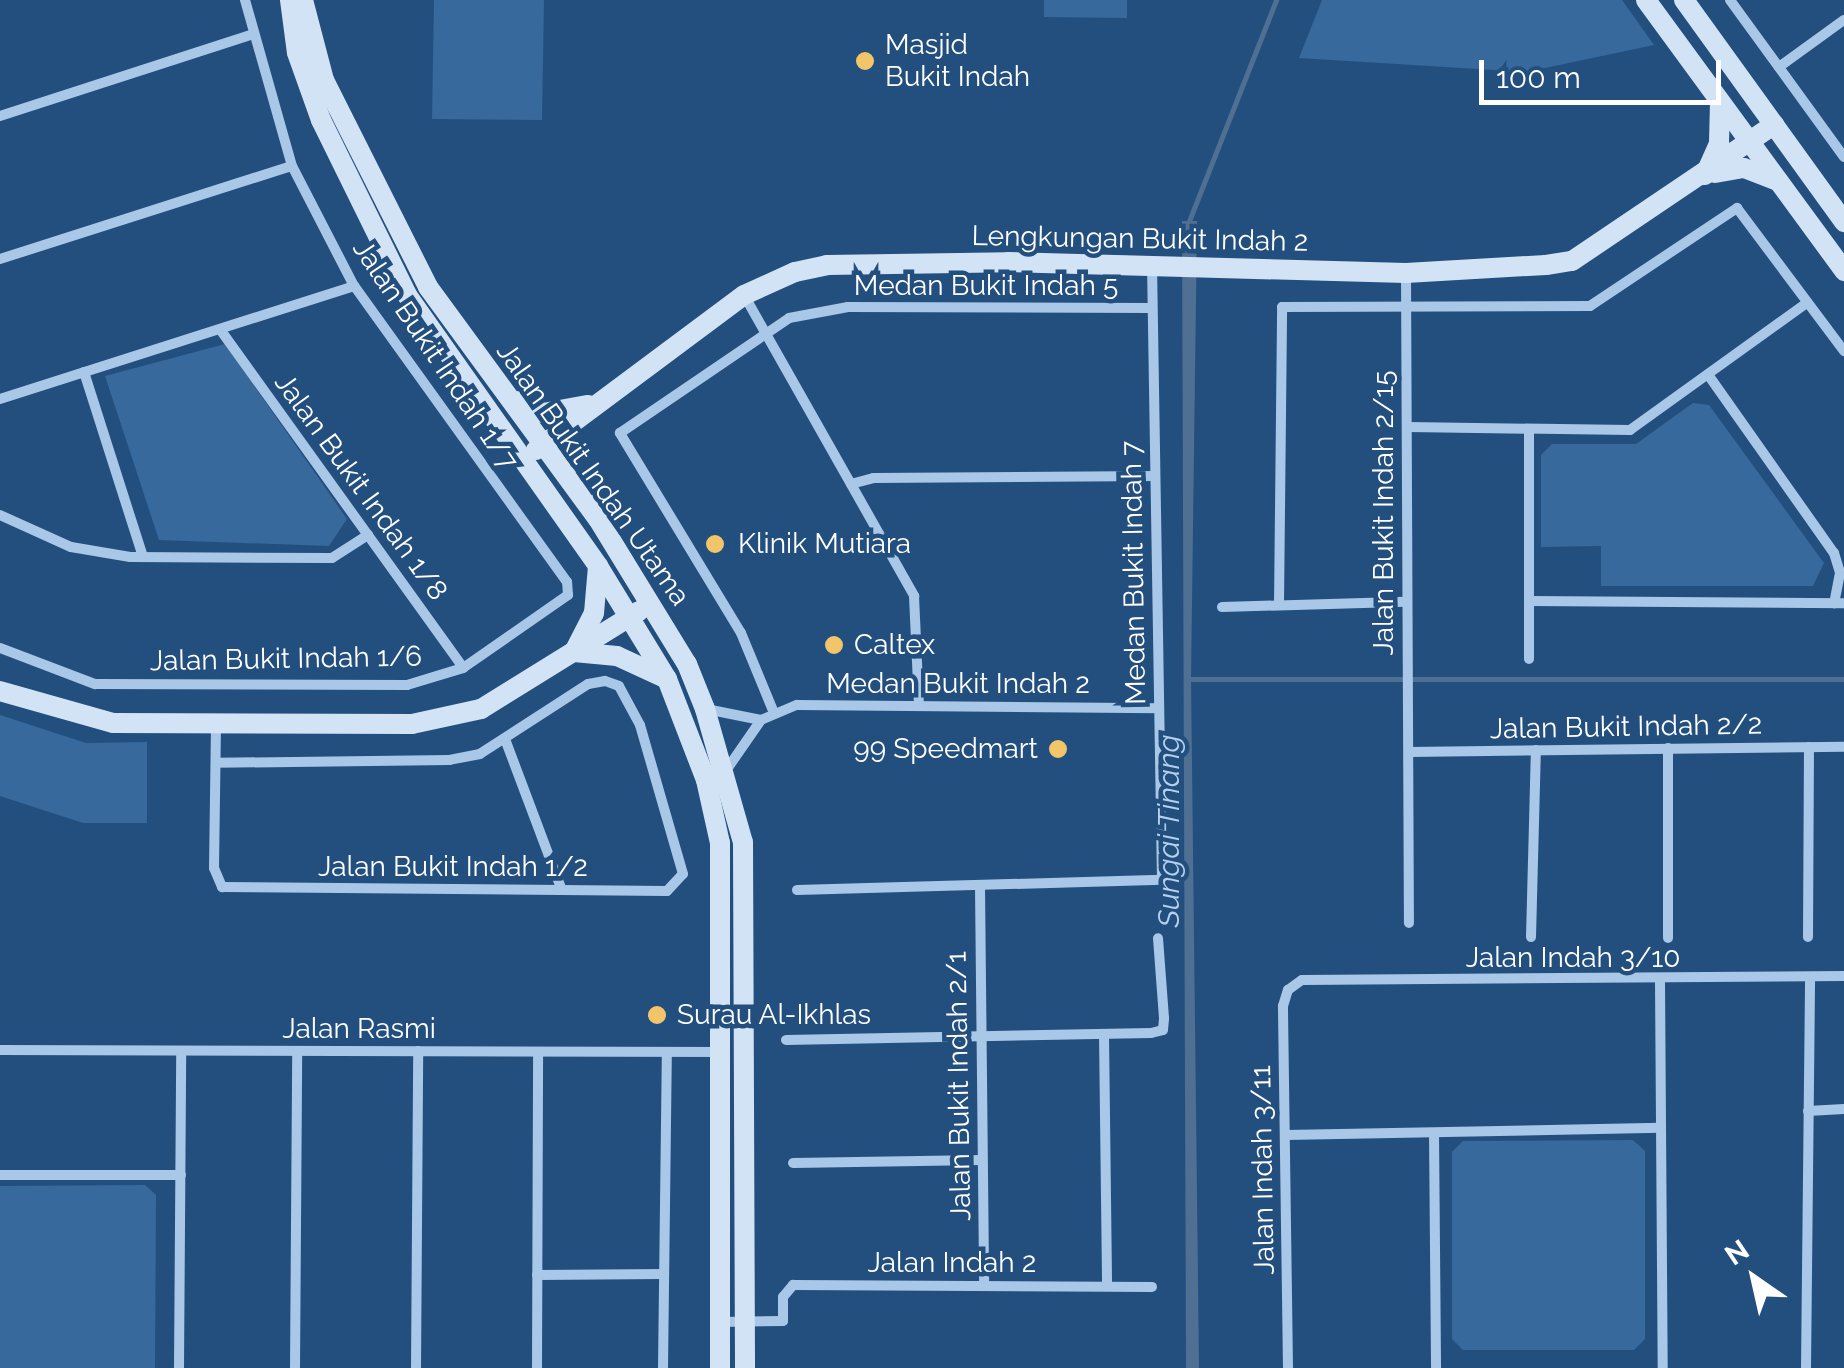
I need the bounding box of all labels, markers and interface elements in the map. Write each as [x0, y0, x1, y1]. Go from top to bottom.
place label: Masjid Bukit Indah [885, 28, 1030, 94]
scale bar [1484, 40, 1726, 102]
marker: Masjid Bukit Indah [854, 50, 876, 72]
text: 100 m [1496, 60, 1581, 95]
street label: Lengkungan Bukit Indah 2 [971, 219, 1309, 259]
street label: Jalan Bukit Indah 1/7 [345, 233, 525, 477]
street label: Medan Bukit Indah 5 [854, 269, 1118, 303]
street label: Jalan Bukit Indah Utama [489, 336, 697, 612]
street label: Jalan Bukit Indah 1/8 [267, 367, 455, 607]
street label: Jalan Bukit Indah 2/15 [1367, 370, 1401, 656]
street label: Medan Bukit Indah 7 [1115, 441, 1153, 705]
place label: Klinik Mutiara [738, 527, 911, 561]
marker: Klinik Mutiara [702, 531, 728, 557]
place label: Caltex [854, 628, 935, 662]
marker: Caltex [823, 634, 845, 656]
street label: Jalan Bukit Indah 1/6 [150, 640, 422, 678]
street label: Medan Bukit Indah 2 [826, 667, 1090, 701]
street label: Jalan Bukit Indah 2/2 [1490, 708, 1762, 746]
place label: 99 Speedmart [853, 732, 1038, 766]
water label: Sungai Tinang [1151, 734, 1187, 928]
marker: 99 Speedmart [1047, 738, 1069, 760]
street label: Jalan Bukit Indah 1/2 [318, 850, 588, 884]
street label: Jalan Indah 3/10 [1466, 941, 1680, 975]
street label: Jalan Bukit Indah 2/1 [940, 951, 978, 1221]
place label: Surau Al-Ikhlas [677, 998, 872, 1032]
marker: Surau Al-Ikhlas [646, 1004, 668, 1026]
street label: Jalan Rasmi [282, 1012, 436, 1046]
street label: Jalan Indah 3/11 [1244, 1065, 1282, 1275]
north arrow [1704, 1228, 1804, 1328]
text: N [1719, 1233, 1755, 1272]
street label: Jalan Indah 2 [868, 1246, 1036, 1280]

